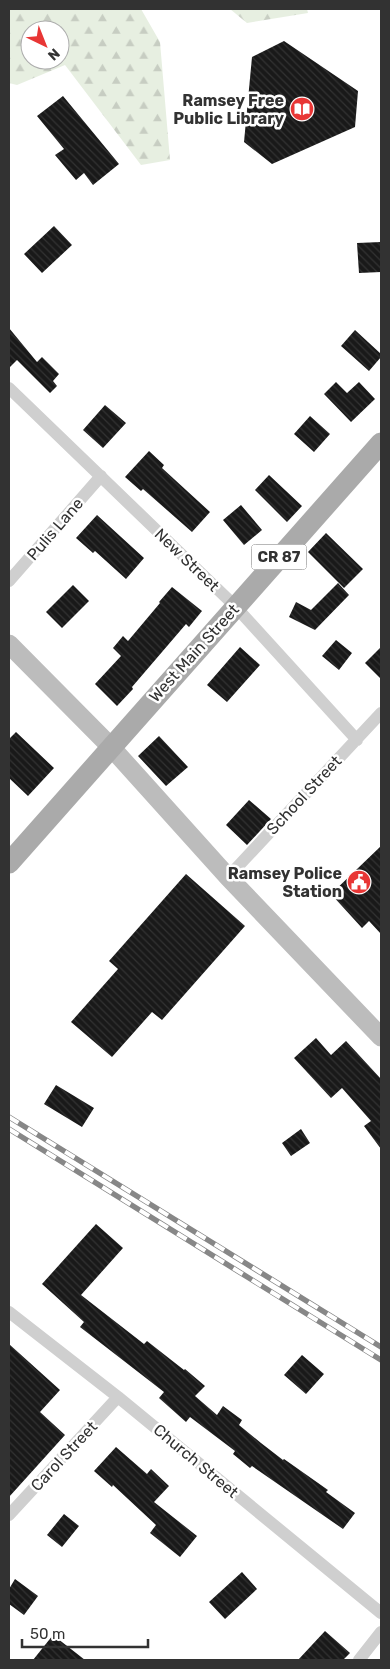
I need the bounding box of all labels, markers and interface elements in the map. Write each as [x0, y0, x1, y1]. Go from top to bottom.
north arrow [20, 20, 70, 70]
text: N [44, 44, 63, 64]
place label: Ramsey Free Public Library [173, 91, 284, 128]
library icon: Ramsey Free Public Library [289, 96, 315, 122]
street label: Pulis Lane [23, 494, 87, 564]
street label: New Street [151, 525, 223, 595]
road number: CR 87 [252, 544, 306, 570]
street label: West Main Street [145, 600, 243, 706]
street label: School Street [263, 752, 345, 838]
place label: Ramsey Police Station [228, 864, 342, 901]
public building icon: Ramsey Police Station [346, 869, 372, 895]
street label: Carol Street [27, 1417, 101, 1495]
street label: Church Street [150, 1420, 242, 1502]
scale bar [22, 1616, 149, 1648]
text: 50 m [30, 1625, 65, 1643]

